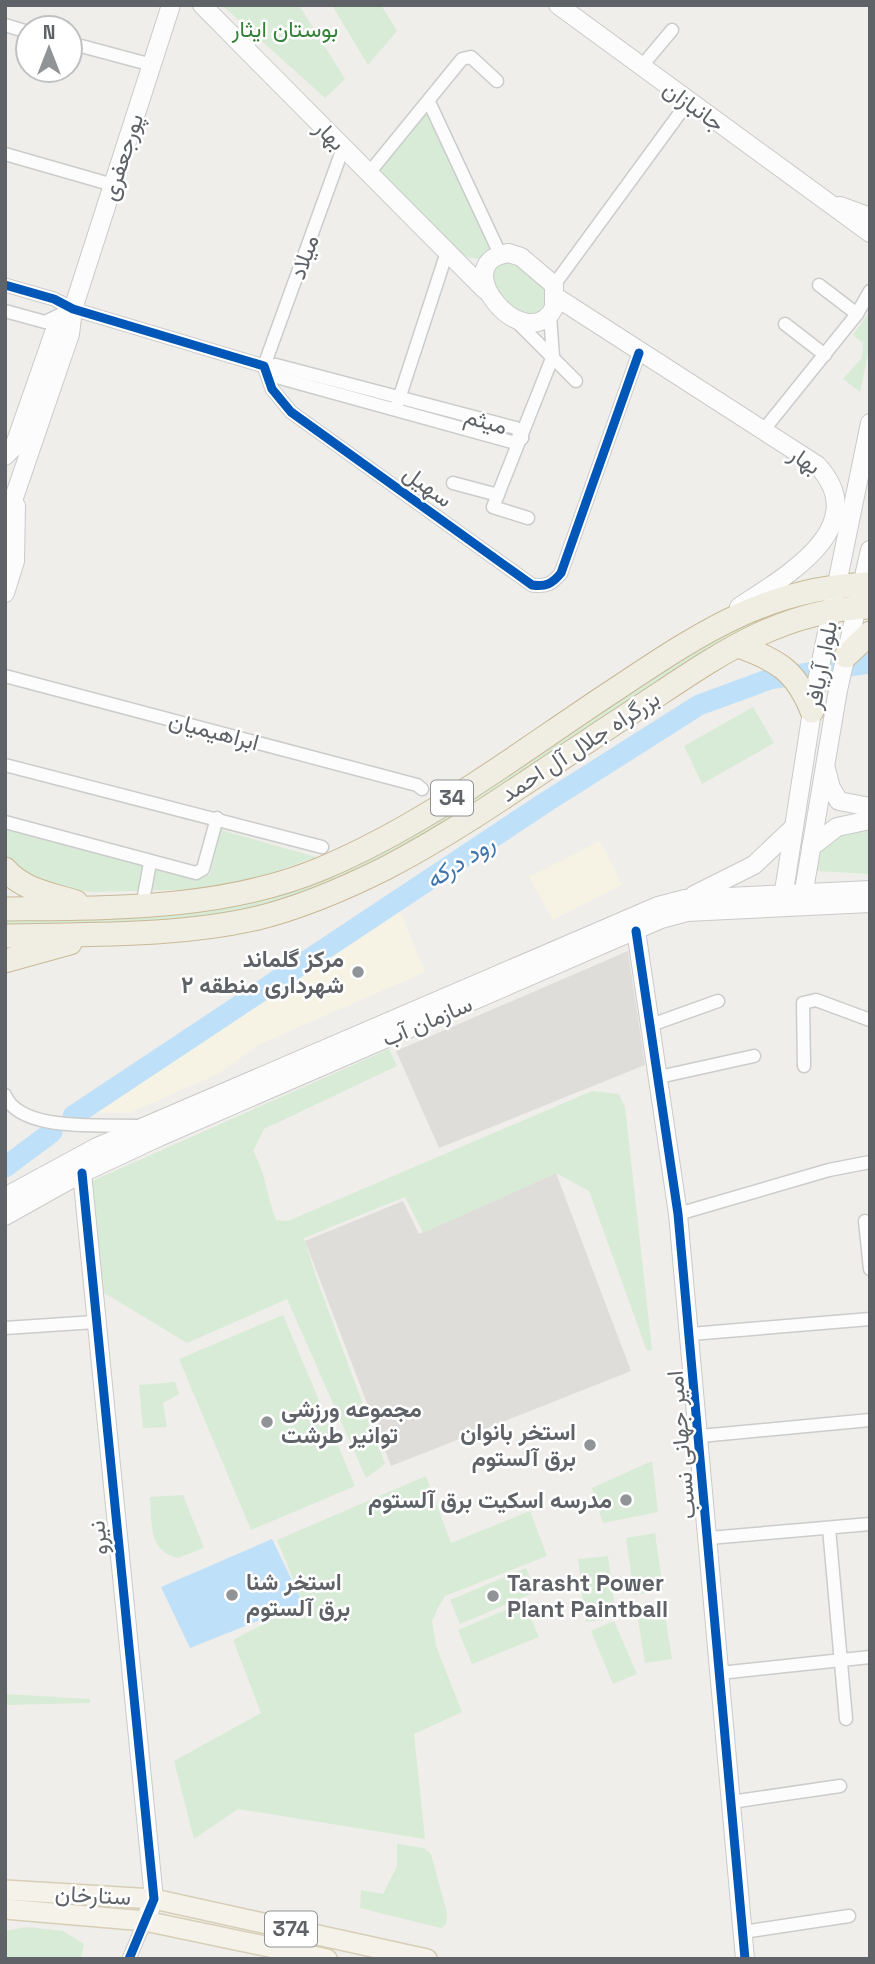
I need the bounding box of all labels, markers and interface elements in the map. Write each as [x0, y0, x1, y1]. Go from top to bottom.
north arrow [14, 14, 84, 84]
park label: بوستان ایثار [231, 14, 338, 44]
text: N [43, 20, 55, 45]
street label: جانبازان [657, 74, 731, 138]
street label: پورجعفری [94, 110, 151, 205]
street label: بهار [307, 112, 352, 157]
street label: میلاد [282, 230, 326, 284]
street label: میثم [461, 401, 511, 441]
street label: بهار [782, 438, 827, 481]
street label: سهیل [397, 458, 459, 514]
street label: بلوار آریافر [798, 618, 844, 713]
street label: بزرگراه جلال آل احمد [495, 683, 665, 809]
street label: ابراهیمیان [166, 705, 262, 757]
road number: 34 [431, 780, 473, 816]
water label: رود درکه [419, 828, 500, 895]
place label: مرکز گلماند شهرداری منطقه ۲ [181, 944, 344, 1000]
marker: مرکز گلماند شهرداری منطقه ۲ [350, 964, 366, 980]
street label: سازمان آب [377, 989, 477, 1053]
street label: امیر جهانی نسب [660, 1369, 702, 1521]
place label: مجموعه ورزشی توانیر طرشت [281, 1394, 422, 1450]
marker: مجموعه ورزشی توانیر طرشت [259, 1414, 275, 1430]
place label: استخر بانوان برق آلستوم [460, 1417, 576, 1473]
marker: استخر بانوان برق آلستوم [582, 1437, 598, 1453]
place label: مدرسه اسکیت برق آلستوم [368, 1485, 612, 1515]
marker: مدرسه اسکیت برق آلستوم [618, 1492, 634, 1508]
street label: نیرو [81, 1519, 115, 1557]
place label: استخر شنا برق آلستوم [246, 1567, 350, 1623]
place label: Tarasht Power Plant Paintball [507, 1568, 668, 1624]
marker: استخر شنا برق آلستوم [224, 1587, 240, 1603]
marker: Tarasht Power Plant Paintball [485, 1588, 501, 1604]
street label: ستارخان [54, 1878, 132, 1912]
road number: 374 [265, 1912, 317, 1946]

